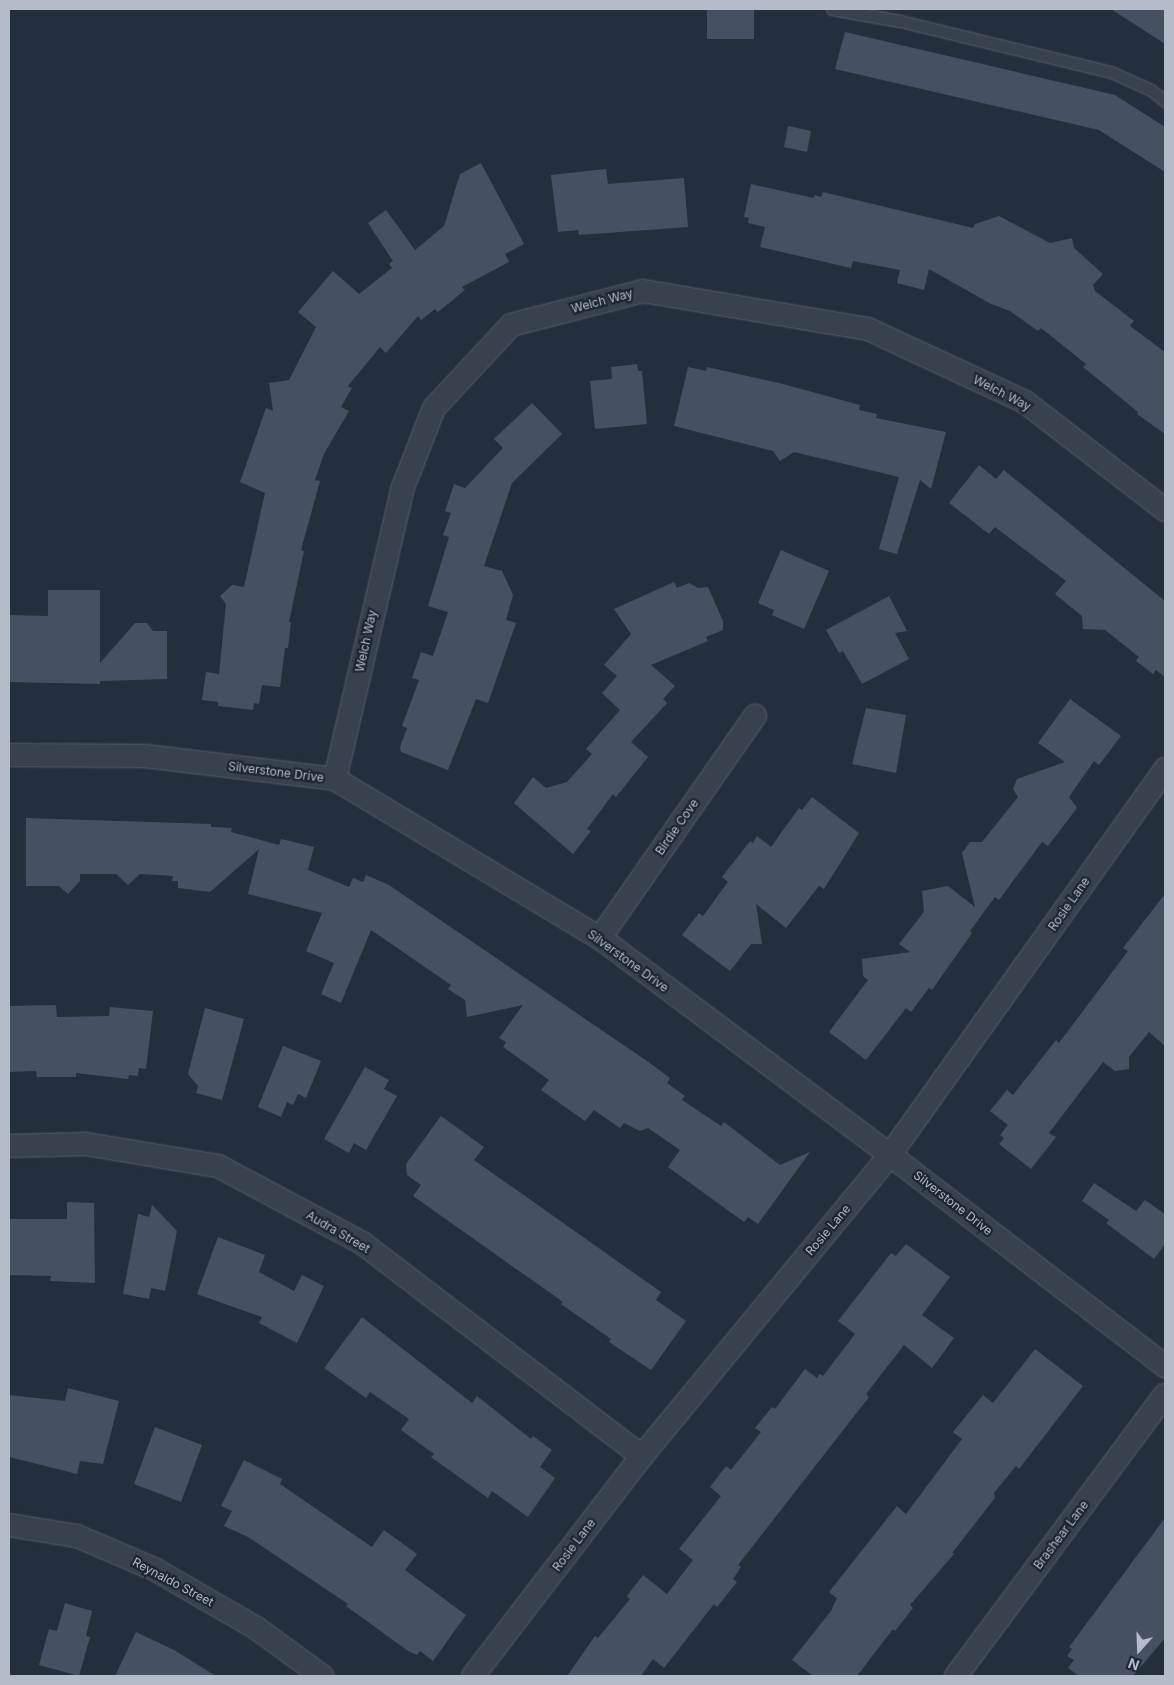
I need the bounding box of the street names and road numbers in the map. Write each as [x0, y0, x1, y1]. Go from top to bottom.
street label: Welch Way [570, 286, 634, 316]
street label: Welch Way [971, 372, 1033, 414]
street label: Welch Way [352, 609, 380, 673]
street label: Silverstone Drive [227, 759, 325, 785]
street label: Birdie Cove [652, 796, 702, 858]
street label: Rosie Lane [1045, 874, 1093, 934]
street label: Silverstone Drive [585, 927, 671, 995]
street label: Silverstone Drive [911, 1168, 995, 1238]
street label: Rosie Lane [803, 1202, 853, 1258]
street label: Audra Street [304, 1208, 372, 1256]
street label: Brashear Lane [1031, 1498, 1091, 1572]
street label: Rosie Lane [550, 1516, 598, 1574]
street label: Reynaldo Street [130, 1555, 216, 1609]

